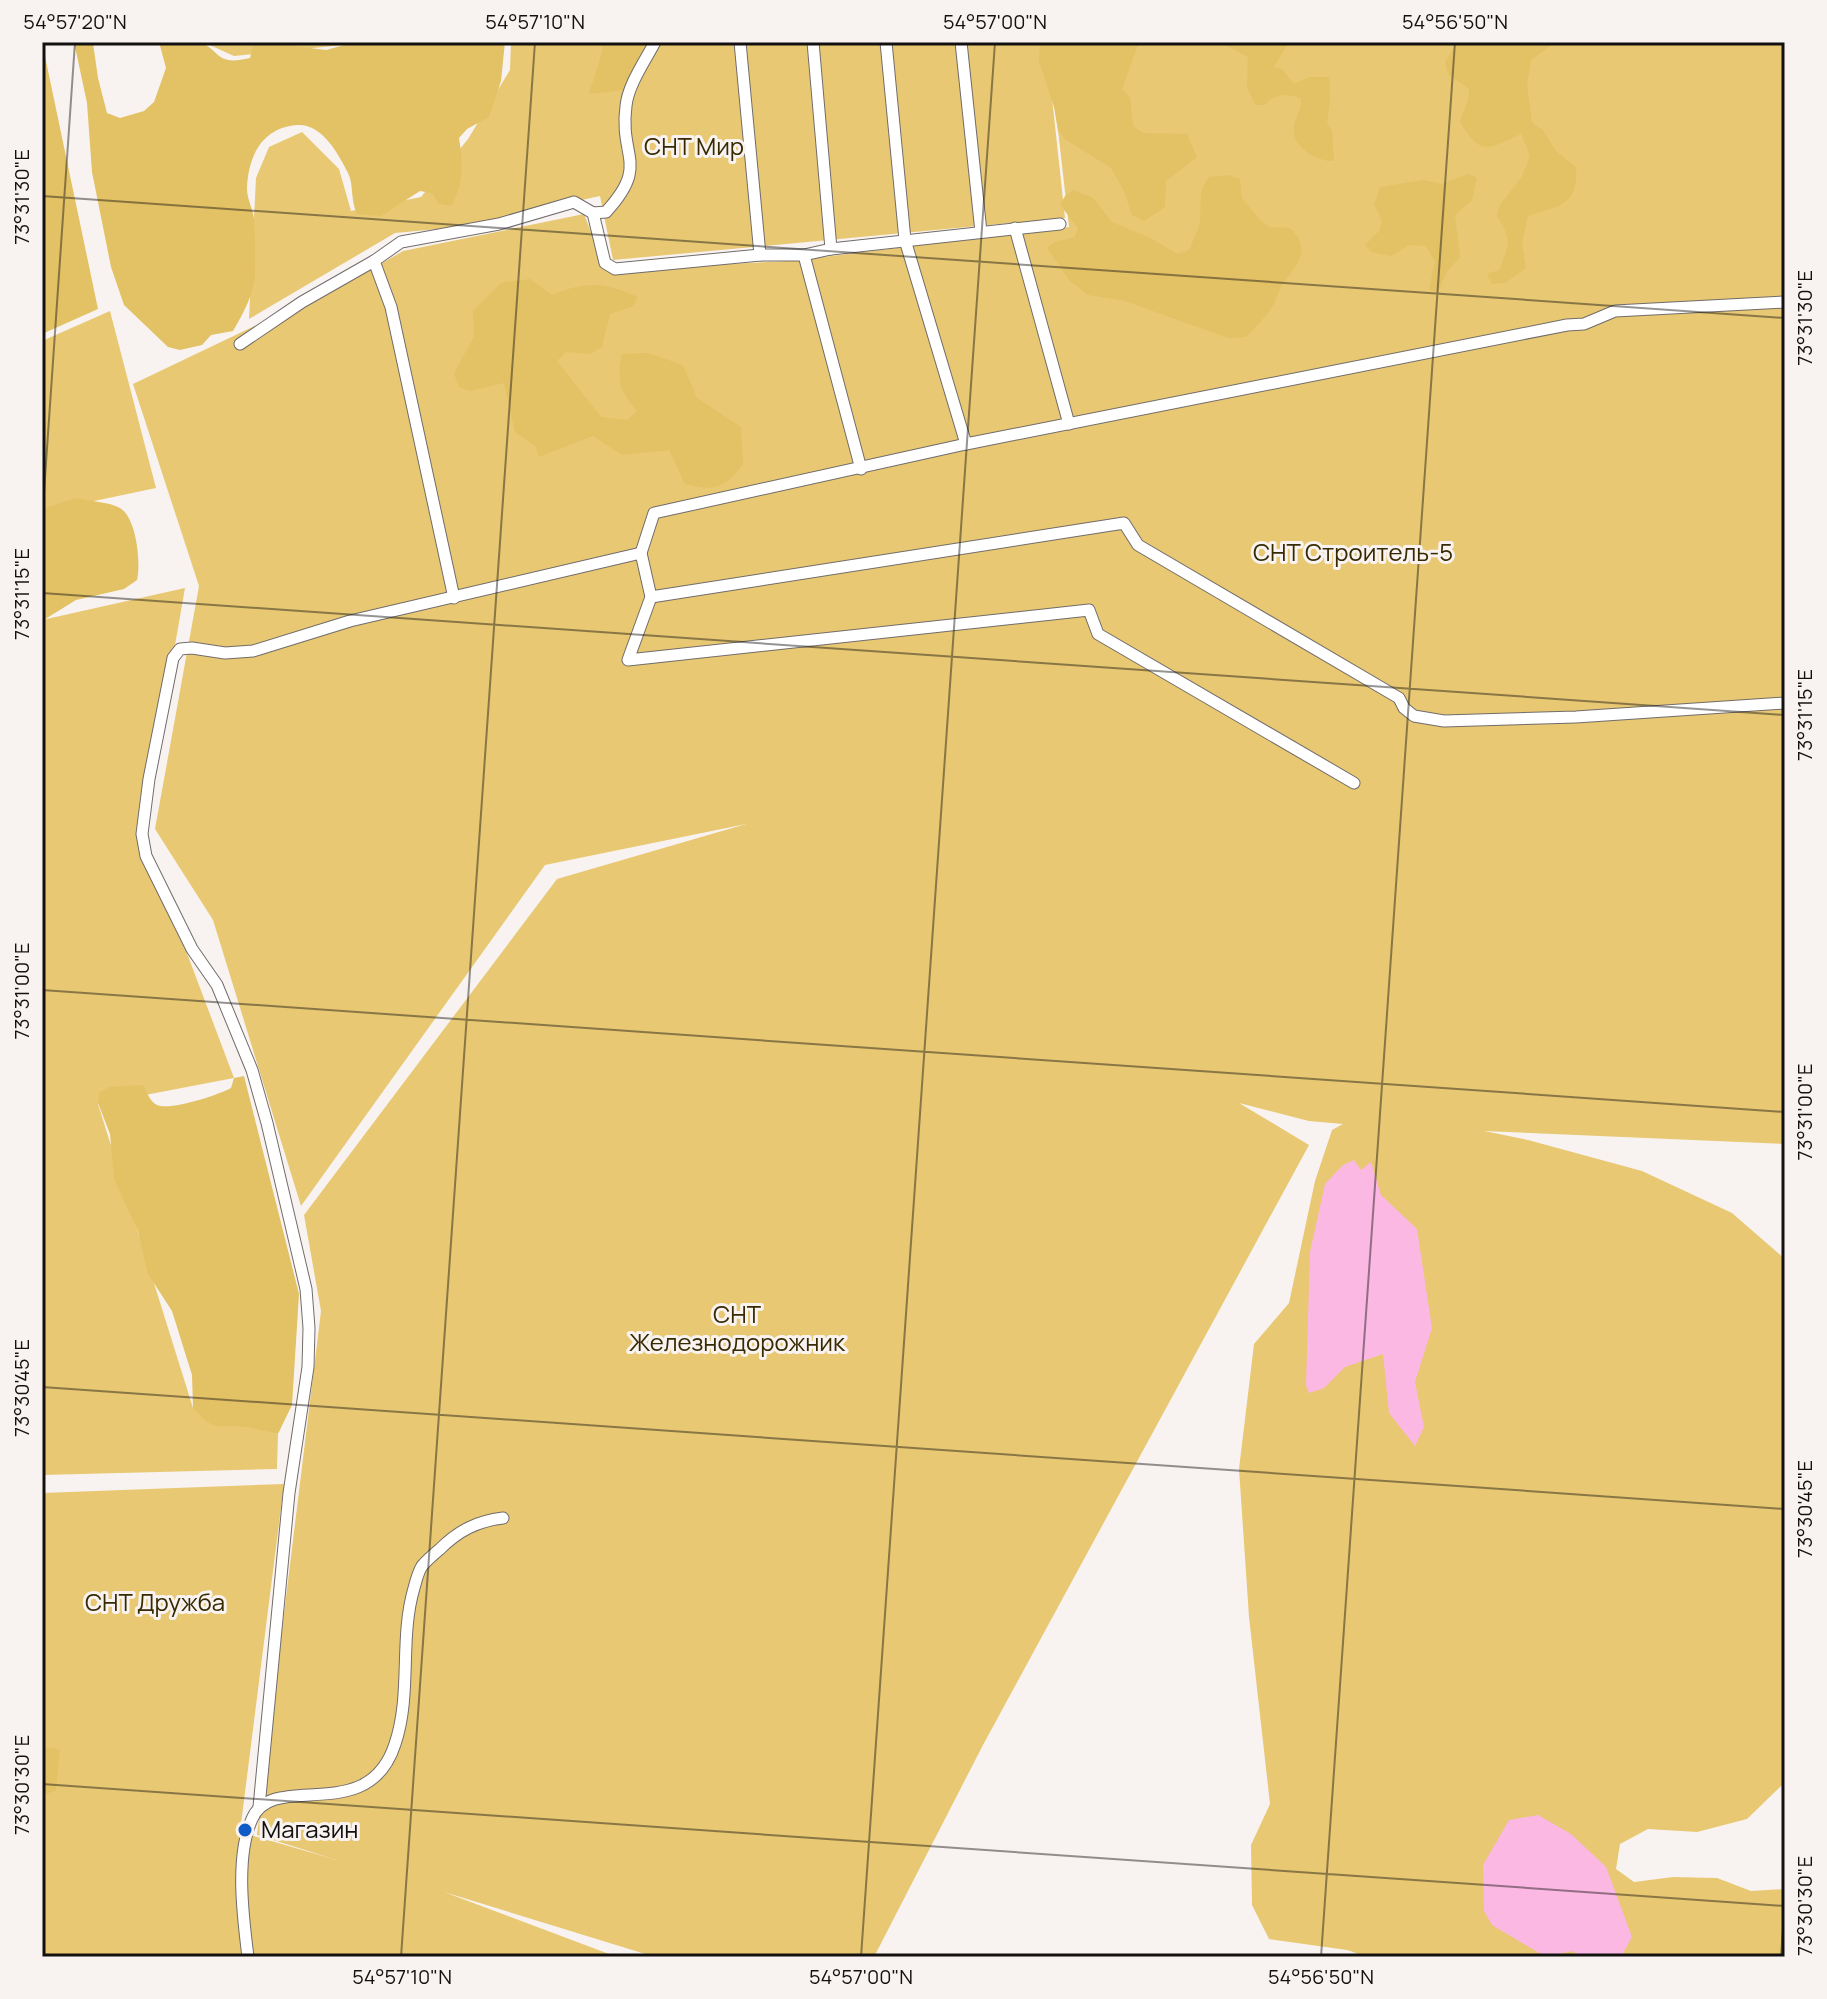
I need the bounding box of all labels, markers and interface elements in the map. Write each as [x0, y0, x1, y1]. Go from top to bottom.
text: 54°57'20"N [23, 8, 127, 35]
text: 54°57'10"N [485, 8, 585, 35]
text: 54°57'00"N [943, 8, 1047, 35]
text: 54°56'50"N [1402, 8, 1508, 35]
park label: СНТ Мир [644, 129, 744, 162]
text: 73°31'30"E [8, 149, 35, 245]
text: 73°31'30"E [1791, 270, 1818, 366]
park label: СНТ Строитель-5 [1253, 535, 1453, 568]
text: 73°31'15"E [8, 548, 35, 640]
text: 73°31'15"E [1791, 669, 1818, 761]
text: 73°31'00"E [8, 943, 35, 1039]
text: 73°31'00"E [1791, 1064, 1818, 1160]
park label: СНТ Железнодорожник [629, 1297, 846, 1358]
text: 73°30'45"E [8, 1339, 35, 1437]
text: 73°30'45"E [1791, 1460, 1818, 1558]
park label: СНТ Дружба [85, 1585, 225, 1618]
text: 73°30'30"E [8, 1735, 35, 1835]
place label: Магазин [261, 1812, 359, 1845]
marker: Магазин [236, 1821, 254, 1839]
text: 73°30'30"E [1791, 1856, 1818, 1956]
text: 54°57'10"N [352, 1963, 452, 1990]
text: 54°57'00"N [809, 1963, 913, 1990]
text: 54°56'50"N [1268, 1963, 1374, 1990]

